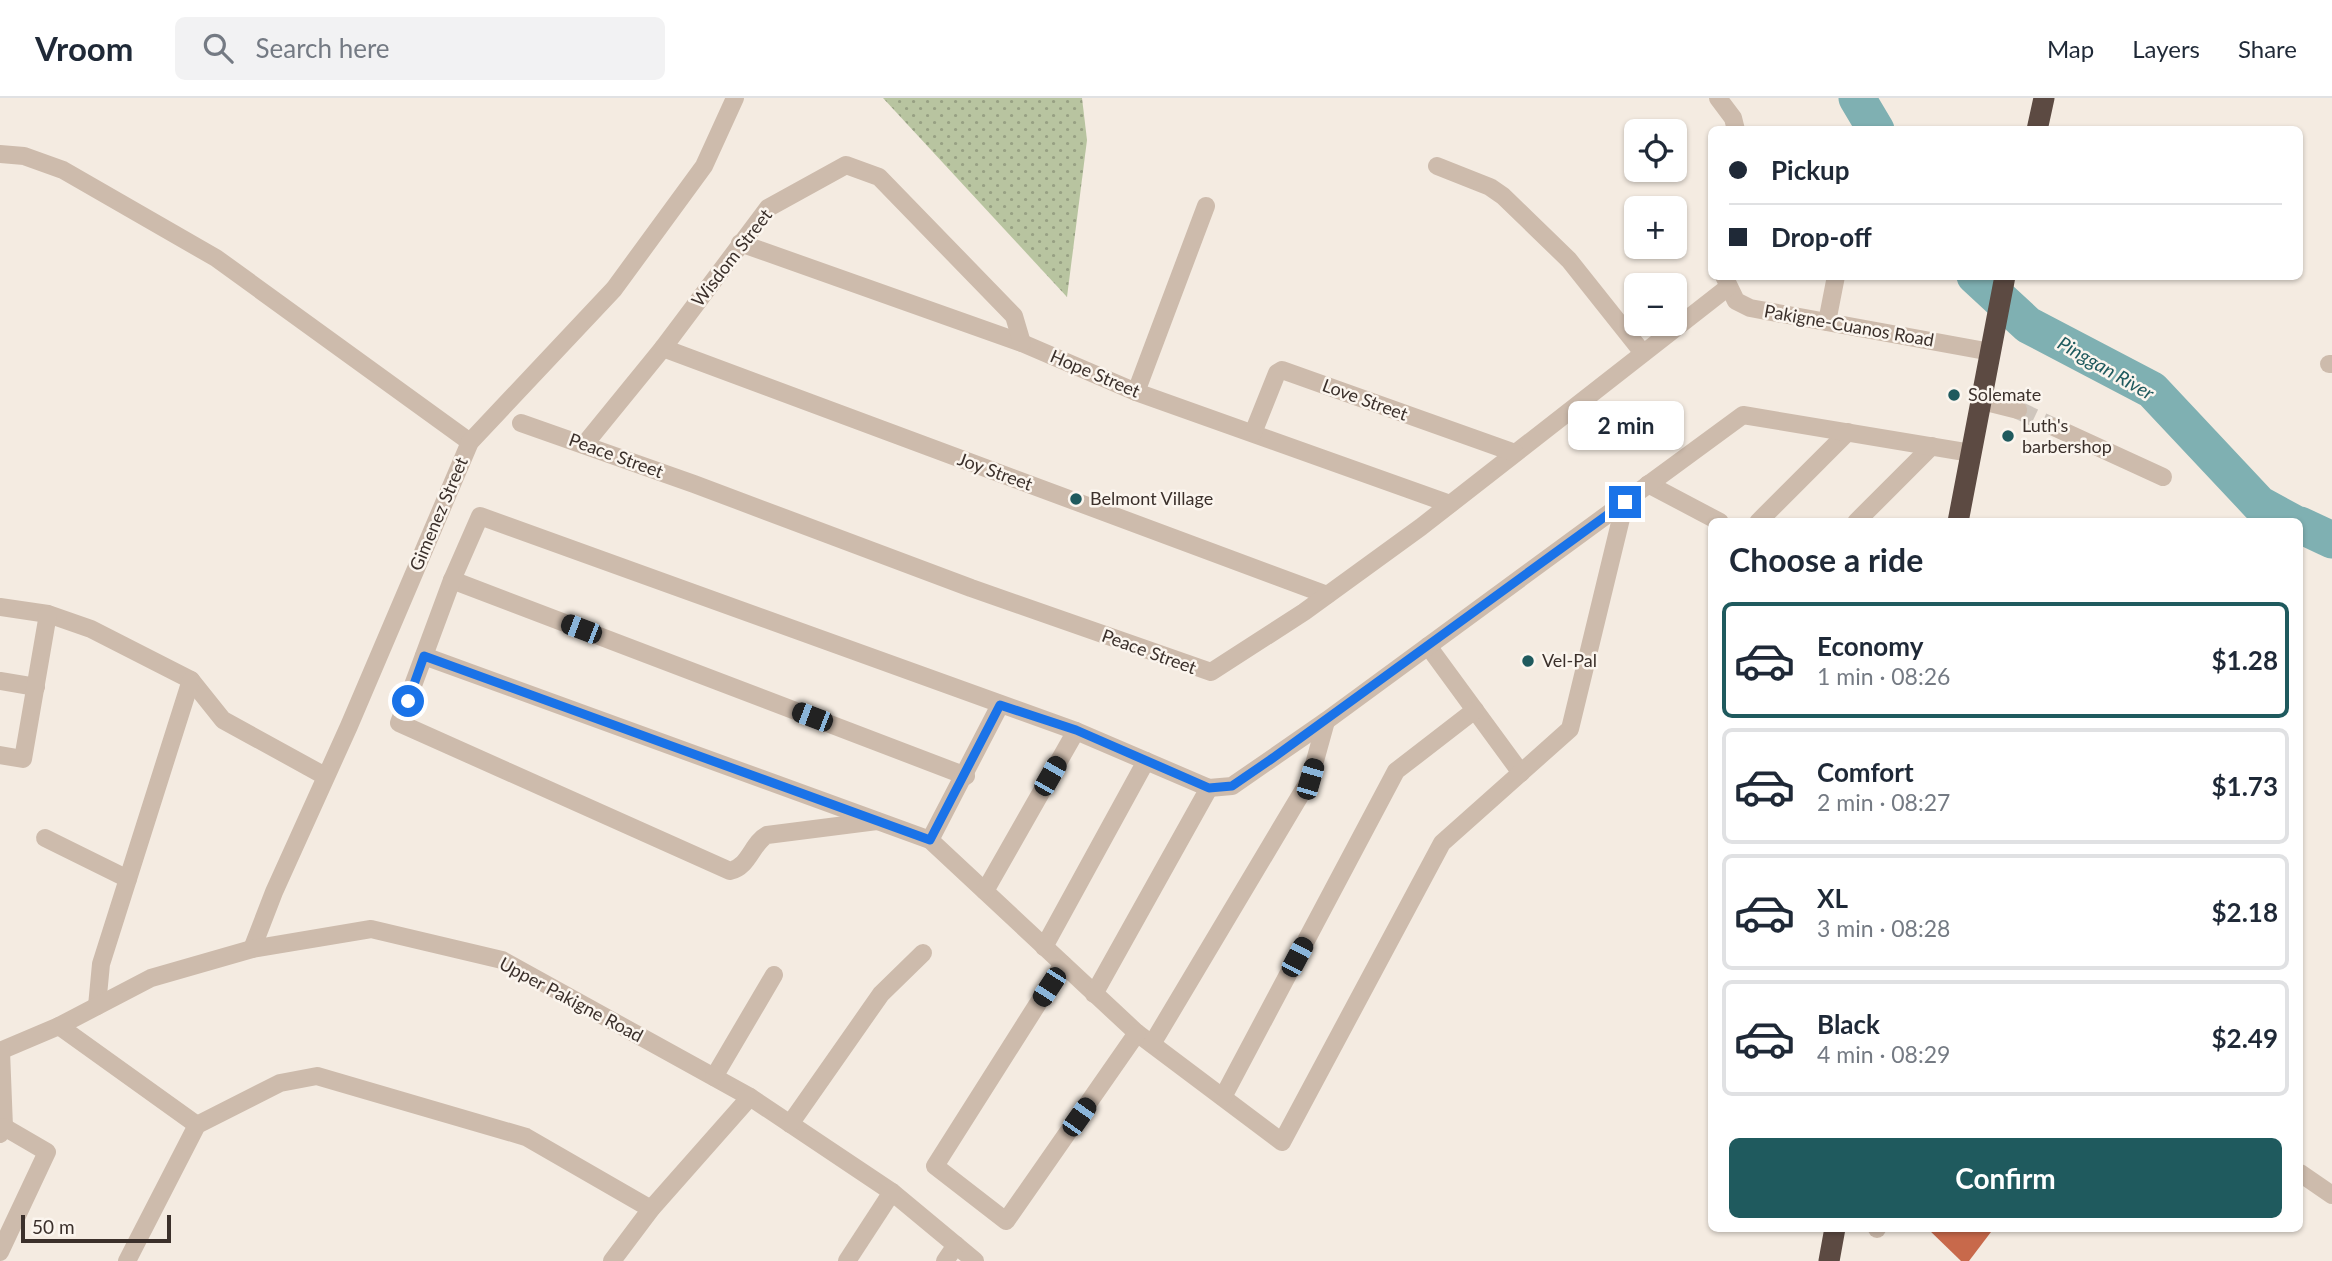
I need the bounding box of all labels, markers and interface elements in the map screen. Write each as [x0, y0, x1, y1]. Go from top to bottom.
search box [175, 17, 665, 80]
text: Vroom [35, 28, 133, 68]
icon: search [199, 29, 237, 67]
text: Search here [255, 32, 390, 64]
text: Map [2047, 34, 2094, 63]
text: Layers [2132, 34, 2200, 63]
text: Share [2238, 34, 2297, 63]
map controls [1624, 119, 1687, 336]
button: locate [1624, 119, 1687, 182]
text: Pickup [1771, 154, 1850, 186]
button: + [1624, 196, 1687, 259]
street label: Wisdom Street [686, 204, 776, 311]
text: Drop-off [1771, 221, 1872, 253]
button: − [1624, 273, 1687, 336]
street label: Pakigne-Cuanos Road [1763, 299, 1936, 351]
water label: Pinggan River [2054, 331, 2159, 405]
street label: Hope Street [1047, 344, 1144, 402]
street label: Love Street [1320, 373, 1411, 425]
place label: Solemate [1968, 383, 2041, 405]
marker: Solemate [1946, 387, 1962, 403]
callout: 2 min [1567, 400, 1683, 450]
text: 2 min [1597, 411, 1655, 439]
place label: Luth's barbershop [2022, 414, 2112, 457]
street label: Peace Street [566, 428, 667, 482]
marker: Luth's barbershop [2000, 428, 2016, 444]
street label: Joy Street [955, 447, 1036, 495]
street label: Gimenez Street [404, 453, 472, 574]
route end [1609, 486, 1641, 518]
place label: Belmont Village [1090, 487, 1213, 509]
marker: Belmont Village [1068, 491, 1084, 507]
text: Choose a ride [1729, 540, 1923, 579]
car [558, 612, 605, 646]
street label: Peace Street [1099, 624, 1200, 678]
icon: car [1733, 629, 1796, 692]
text: Economy [1817, 630, 1923, 662]
text: $1.28 [2212, 644, 2278, 676]
place label: Vel-Pal [1542, 649, 1597, 671]
marker: Vel-Pal [1520, 653, 1536, 669]
text: 1 min · 08:26 [1817, 662, 1950, 690]
route start [392, 685, 424, 717]
car [789, 700, 836, 734]
car [1031, 753, 1070, 799]
icon: car [1733, 755, 1796, 818]
car [1295, 756, 1326, 802]
text: Comfort [1817, 756, 1914, 788]
text: $1.73 [2212, 770, 2278, 802]
text: 2 min · 08:27 [1817, 788, 1950, 816]
icon: car [1733, 881, 1796, 944]
text: XL [1817, 882, 1848, 914]
text: $2.18 [2212, 896, 2278, 928]
text: 3 min · 08:28 [1817, 914, 1950, 942]
car [1278, 934, 1317, 980]
street label: Upper Pakigne Road [496, 952, 647, 1046]
car [1029, 964, 1070, 1010]
icon: car [1733, 1007, 1796, 1070]
text: Black [1817, 1008, 1880, 1040]
text: $2.49 [2212, 1022, 2278, 1054]
text: 4 min · 08:29 [1817, 1040, 1950, 1068]
car [1059, 1094, 1100, 1140]
button: Confirm [1729, 1138, 2282, 1218]
scale bar [21, 1212, 172, 1244]
text: 50 m [32, 1215, 75, 1238]

